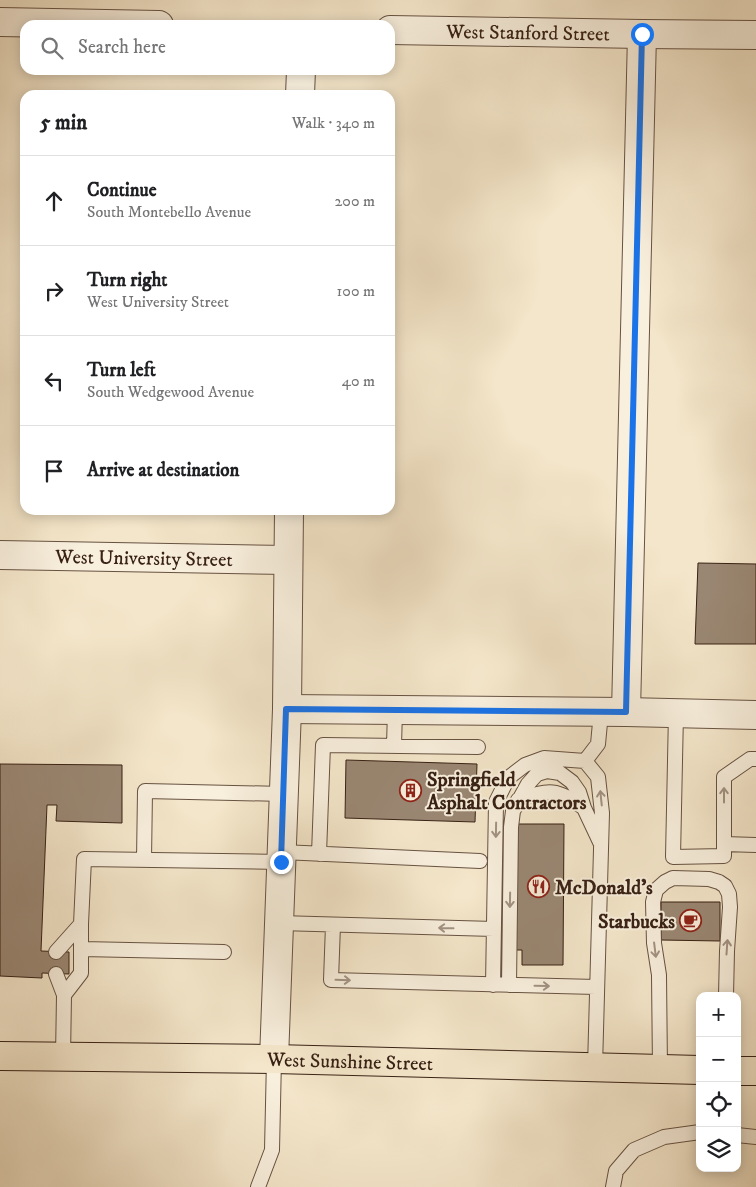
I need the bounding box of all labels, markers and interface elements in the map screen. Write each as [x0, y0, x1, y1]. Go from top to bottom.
search box [20, 20, 395, 75]
street label: West Stanford Street [445, 20, 610, 47]
route start [631, 23, 654, 46]
icon: search [38, 34, 66, 62]
text: Search here [78, 36, 166, 59]
text: 5 min [40, 110, 87, 136]
text: Walk · 340 m [292, 113, 375, 133]
text: Continue [87, 179, 157, 202]
icon: ahead [40, 187, 68, 215]
text: 200 m [334, 191, 375, 211]
text: South Montebello Avenue [87, 202, 251, 222]
text: Turn right [87, 269, 167, 292]
icon: right [40, 277, 68, 305]
text: 100 m [337, 281, 375, 301]
text: West University Street [87, 292, 229, 312]
text: Turn left [87, 359, 156, 382]
icon: left [40, 367, 68, 395]
text: 40 m [342, 371, 375, 391]
text: South Wedgewood Avenue [87, 382, 254, 402]
icon: arrive [40, 457, 68, 485]
text: Arrive at destination [87, 459, 239, 482]
street label: West University Street [54, 545, 233, 573]
place label: Springfield Asphalt Contractors [426, 768, 587, 816]
building icon: Springfield Asphalt Contractors [399, 779, 423, 803]
one-way arrow [719, 788, 729, 804]
one-way arrow [596, 790, 606, 806]
one-way arrow [491, 822, 501, 838]
route end [270, 851, 293, 874]
restaurant icon: McDonald's [527, 875, 551, 899]
place label: McDonald's [555, 876, 653, 901]
one-way arrow [505, 892, 515, 908]
cafe icon: Starbucks [679, 909, 703, 933]
place label: Starbucks [598, 910, 675, 935]
one-way arrow [438, 923, 454, 933]
one-way arrow [723, 939, 732, 955]
one-way arrow [650, 942, 660, 958]
one-way arrow [334, 975, 351, 985]
one-way arrow [534, 981, 550, 991]
map controls [696, 992, 741, 1172]
button: + [696, 992, 741, 1037]
button: − [696, 1037, 741, 1082]
street label: West Sunshine Street [265, 1048, 433, 1077]
button: locate [696, 1082, 741, 1127]
button: layers [696, 1127, 741, 1172]

